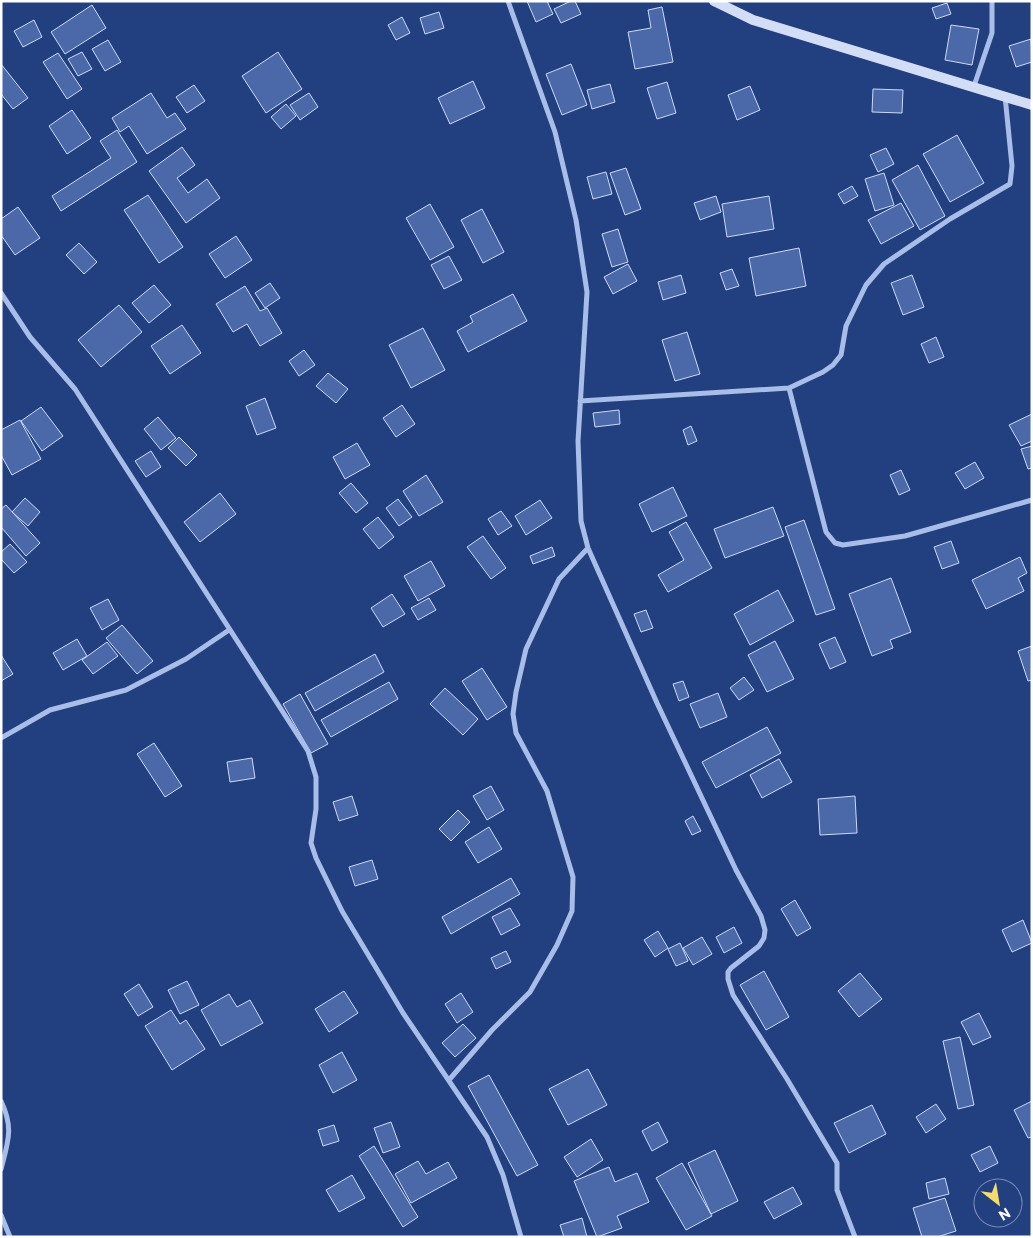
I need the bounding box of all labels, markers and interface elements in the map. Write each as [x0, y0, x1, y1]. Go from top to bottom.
north arrow [973, 1178, 1023, 1228]
text: N [996, 1205, 1014, 1225]

